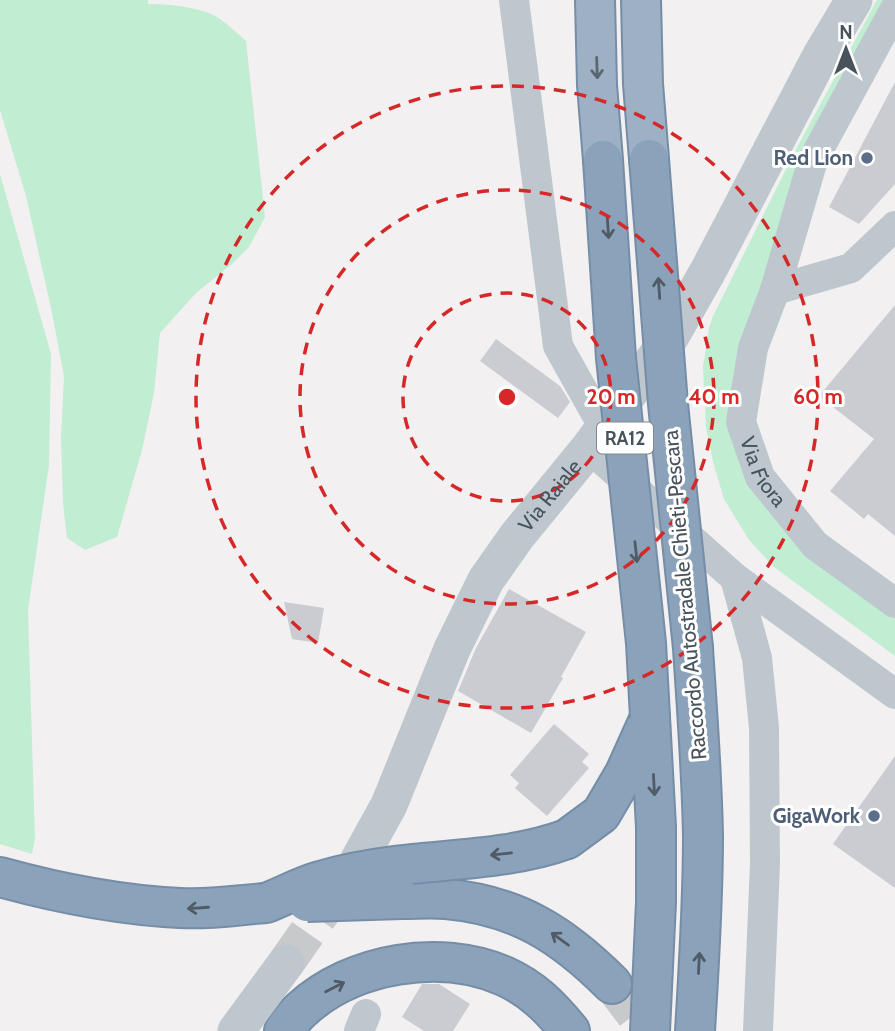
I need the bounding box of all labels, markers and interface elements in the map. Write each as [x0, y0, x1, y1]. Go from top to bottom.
north arrow [811, 14, 881, 84]
text: N [839, 21, 853, 44]
one-way arrow [590, 56, 603, 79]
place label: Red Lion [774, 145, 853, 170]
marker: Red Lion [859, 150, 875, 166]
one-way arrow [601, 216, 614, 239]
one-way arrow [652, 277, 665, 300]
text: 20 m [587, 384, 635, 409]
text: 40 m [689, 384, 739, 409]
text: 60 m [793, 384, 843, 409]
centre of rings [495, 385, 519, 409]
road number: RA12 [597, 422, 653, 453]
street label: Raccordo Autostradale Chieti-Pescara [658, 429, 711, 761]
street label: Via Fiora [735, 433, 792, 512]
street label: Via Raiale [513, 454, 587, 537]
one-way arrow [630, 540, 643, 563]
one-way arrow [647, 773, 660, 796]
place label: GigaWork [773, 803, 861, 828]
marker: GigaWork [866, 808, 882, 824]
one-way arrow [490, 848, 513, 861]
one-way arrow [187, 901, 210, 914]
one-way arrow [552, 932, 570, 947]
one-way arrow [692, 952, 705, 975]
one-way arrow [324, 980, 345, 994]

